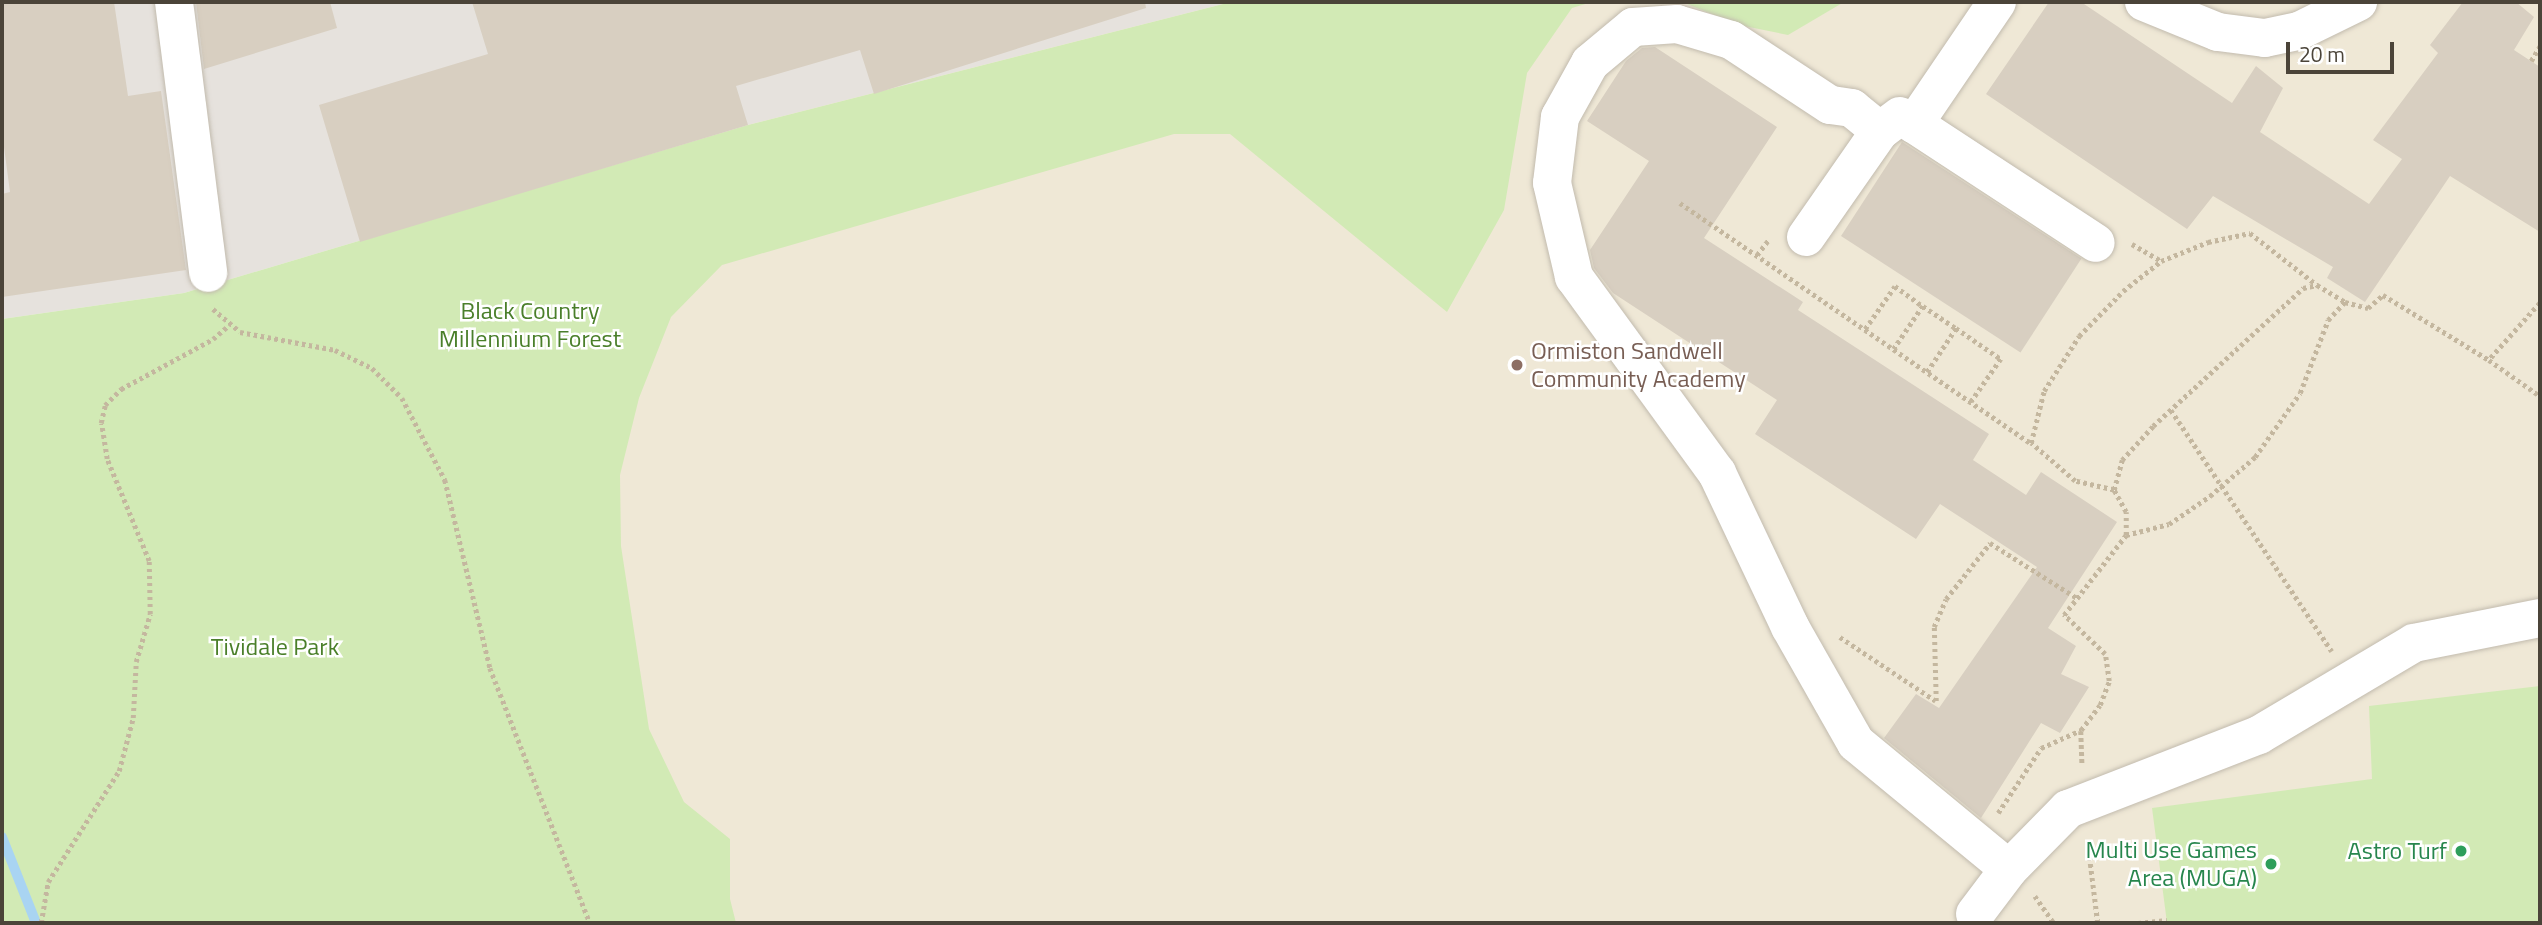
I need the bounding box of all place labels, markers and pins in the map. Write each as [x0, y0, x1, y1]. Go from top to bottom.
place label: Ormiston Sandwell Community Academy [1531, 337, 1746, 393]
marker: Ormiston Sandwell Community Academy [1509, 357, 1525, 373]
place label: Multi Use Games Area (MUGA) [2086, 836, 2257, 892]
place label: Astro Turf [2348, 837, 2447, 865]
marker: Astro Turf [2453, 843, 2469, 859]
marker: Multi Use Games Area (MUGA) [2263, 856, 2279, 872]

